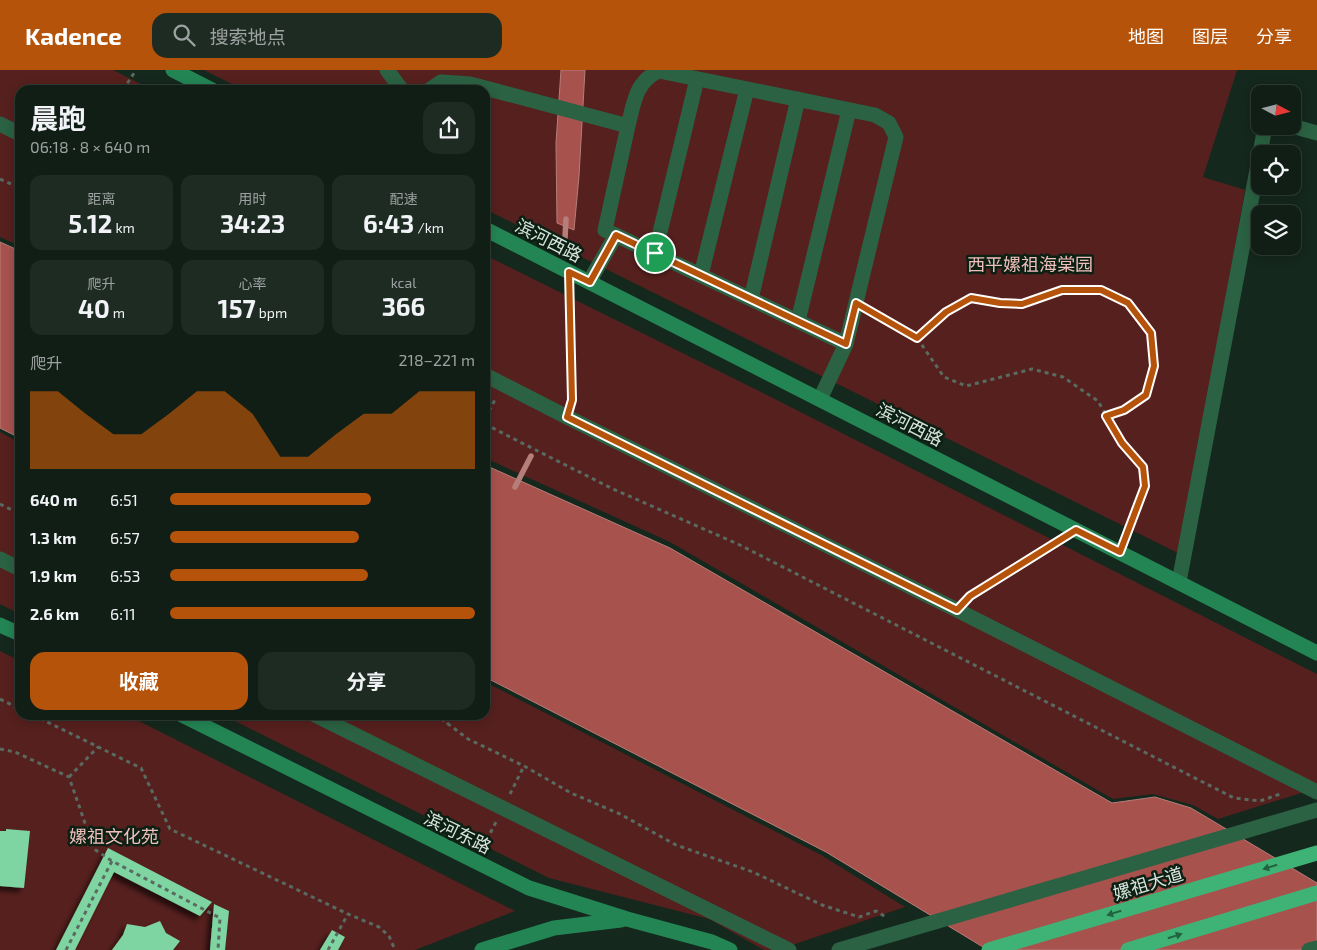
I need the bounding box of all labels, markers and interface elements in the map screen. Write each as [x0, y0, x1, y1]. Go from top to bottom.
search box [152, 13, 502, 58]
text: Kadence [25, 21, 122, 50]
icon: search [170, 21, 198, 49]
text: 搜索地点 [210, 25, 286, 48]
text: 地图 [1128, 25, 1164, 47]
text: 图层 [1192, 25, 1228, 47]
text: 分享 [1256, 25, 1292, 47]
north arrow [1251, 85, 1301, 135]
map controls [1251, 85, 1301, 255]
text: 晨跑 [30, 101, 86, 135]
button: share [423, 102, 475, 154]
text: 06:18 · 8 × 640 m [30, 137, 150, 156]
button: locate [1251, 145, 1301, 195]
text: 距离 [88, 190, 116, 207]
text: 用时 [239, 190, 267, 207]
text: 配速 [390, 190, 418, 207]
button: layers [1251, 205, 1301, 255]
text: 5.12 [68, 208, 112, 238]
text: 34:23 [220, 208, 285, 238]
text: 6:43 [363, 208, 414, 238]
street label: 滨河西路 [512, 214, 586, 266]
text: km [112, 219, 135, 236]
text: /km [414, 219, 444, 236]
pin [634, 232, 676, 274]
icon: arrive [641, 239, 669, 267]
park label: 西平嫘祖海棠园 [967, 253, 1093, 275]
text: kcal [391, 274, 416, 291]
text: 爬升 [88, 275, 116, 292]
text: 心率 [239, 275, 267, 292]
text: 366 [382, 291, 425, 321]
text: 40 [78, 293, 110, 323]
text: 157 [218, 293, 256, 323]
text: m [110, 304, 125, 321]
text: bpm [256, 304, 287, 321]
text: 218–221 m [399, 350, 475, 369]
text: 爬升 [30, 353, 62, 372]
street label: 滨河西路 [873, 398, 947, 450]
text: 640 m [30, 490, 77, 509]
text: 6:51 [110, 490, 138, 509]
text: 1.3 km [30, 528, 76, 547]
text: 6:57 [110, 528, 140, 547]
text: 1.9 km [30, 566, 77, 585]
text: 6:53 [110, 566, 140, 585]
text: 2.6 km [30, 604, 79, 623]
text: 6:11 [110, 604, 136, 623]
button: 收藏 [30, 652, 248, 710]
button: 分享 [258, 652, 475, 710]
street label: 滨河东路 [421, 806, 495, 858]
park label: 嫘祖文化苑 [69, 825, 159, 847]
street label: 嫘祖大道 [1110, 862, 1186, 904]
one-way arrow [1263, 863, 1278, 871]
one-way arrow [1107, 909, 1122, 917]
one-way arrow [1167, 931, 1182, 939]

